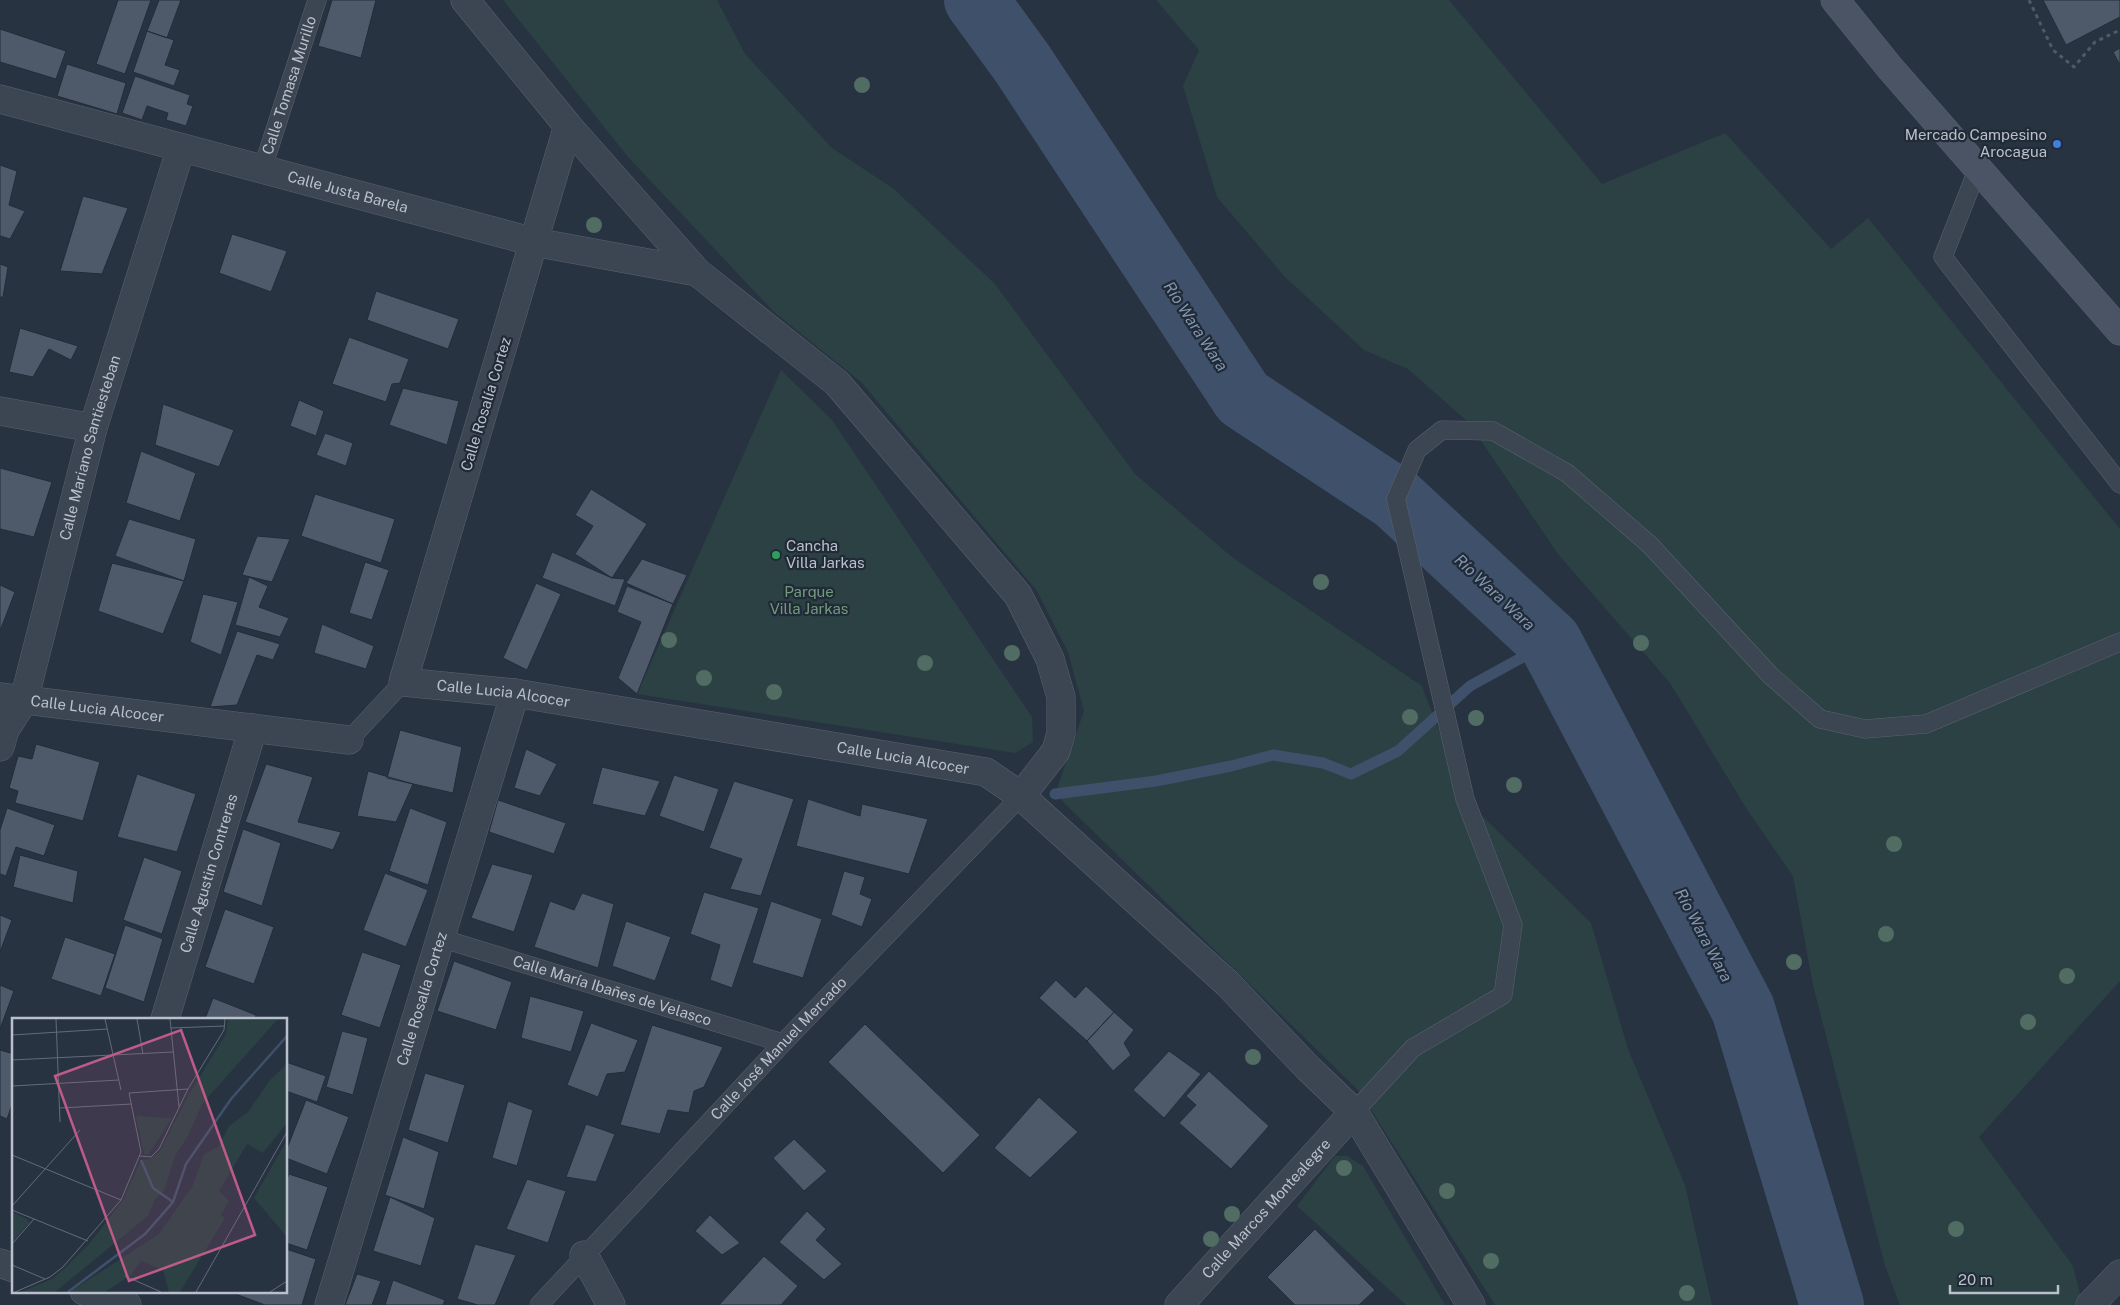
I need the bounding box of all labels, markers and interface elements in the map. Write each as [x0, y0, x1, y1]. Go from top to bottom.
street label: Calle Tomasa Murillo [259, 14, 319, 157]
place label: Mercado Campesino Arocagua [1905, 126, 2047, 160]
marker: Mercado Campesino Arocagua [2051, 138, 2063, 150]
street label: Calle Justa Barela [286, 167, 410, 216]
water label: Río Wara Wara [1160, 278, 1232, 375]
street label: Calle Rosalía Cortez [457, 335, 514, 473]
street label: Calle Mariano Santiesteban [56, 353, 123, 542]
place label: Cancha Villa Jarkas [786, 537, 865, 571]
marker: Cancha Villa Jarkas [770, 549, 782, 561]
water label: Río Wara Wara [1450, 550, 1539, 634]
park label: Parque Villa Jarkas [770, 583, 848, 617]
street label: Calle Lucia Alcocer [436, 676, 571, 710]
street label: Calle Lucia Alcocer [30, 692, 165, 725]
street label: Calle Lucia Alcocer [836, 738, 971, 777]
street label: Calle Agustin Contreras [176, 792, 241, 955]
water label: Río Wara Wara [1671, 885, 1736, 985]
street label: Calle Rosalía Cortez [393, 930, 450, 1068]
street label: Calle María Ibañes de Velasco [511, 952, 714, 1029]
street label: Calle José Manuel Mercado [707, 973, 850, 1123]
inset map [12, 1018, 288, 1292]
street label: Calle Marcos Montealegre [1198, 1135, 1334, 1282]
scale bar [1950, 1262, 2058, 1294]
text: 20 m [1958, 1271, 1993, 1288]

